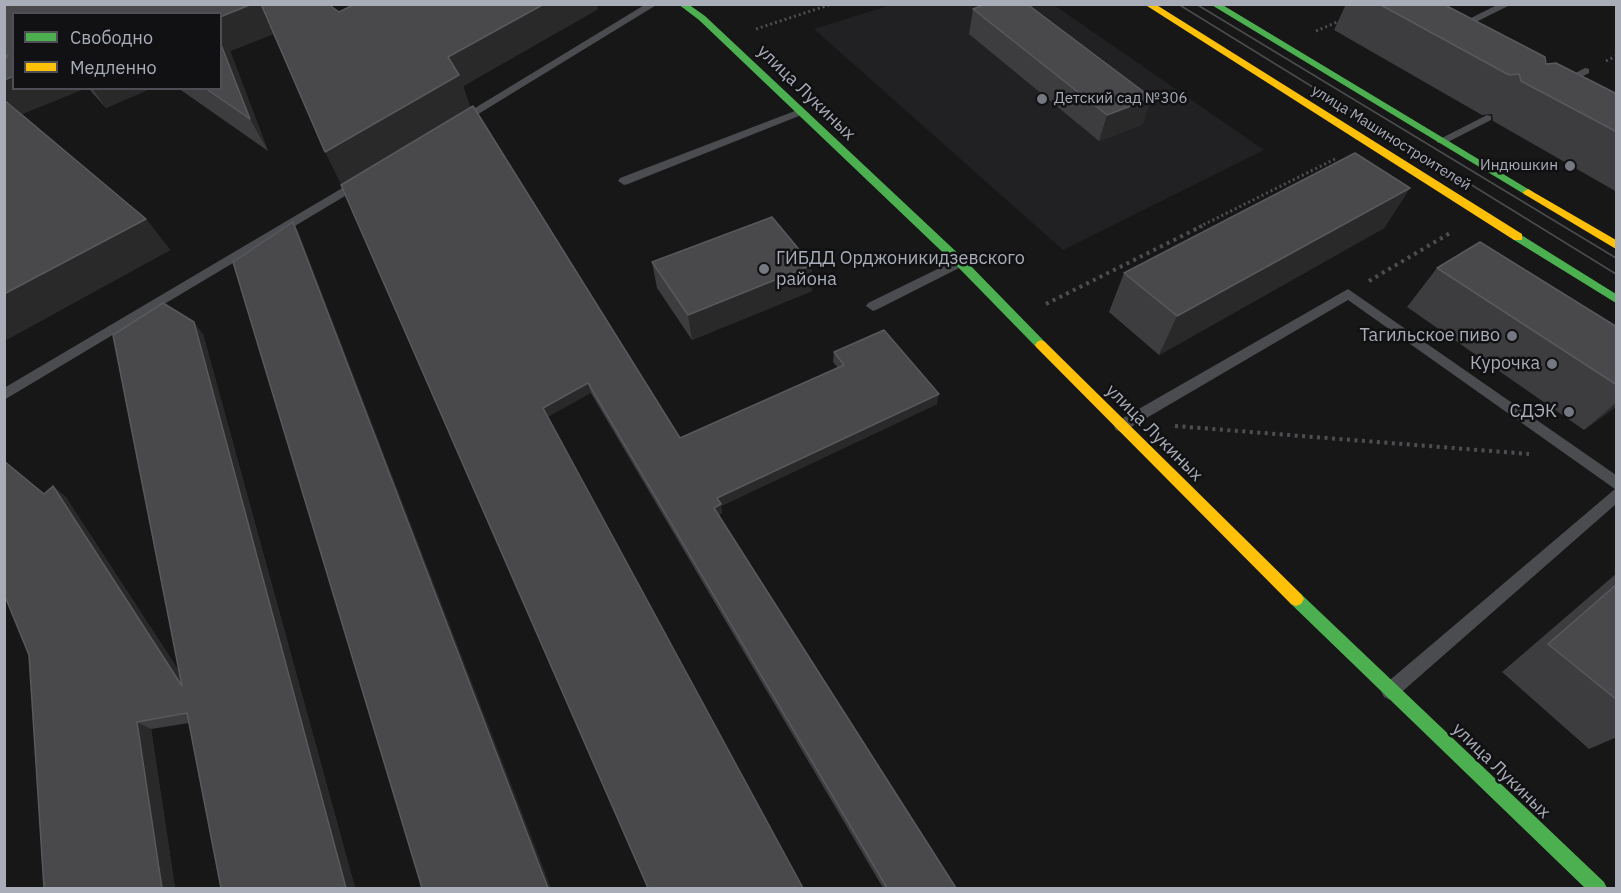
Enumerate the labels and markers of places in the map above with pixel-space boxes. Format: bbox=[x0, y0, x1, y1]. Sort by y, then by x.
place label: Детский сад №306 bbox=[1054, 90, 1188, 108]
marker: Детский сад №306 bbox=[1035, 92, 1049, 106]
place label: Индюшкин bbox=[1480, 157, 1558, 175]
marker: Индюшкин bbox=[1563, 159, 1577, 173]
place label: ГИБДД Орджоникидзевского района bbox=[776, 248, 1025, 290]
marker: ГИБДД Орджоникидзевского района bbox=[757, 262, 771, 276]
place label: Тагильское пиво bbox=[1360, 325, 1500, 347]
marker: Тагильское пиво bbox=[1505, 329, 1519, 343]
place label: Курочка bbox=[1470, 353, 1540, 375]
marker: Курочка bbox=[1545, 357, 1559, 371]
place label: СДЭК bbox=[1510, 401, 1557, 423]
marker: СДЭК bbox=[1562, 405, 1576, 419]

